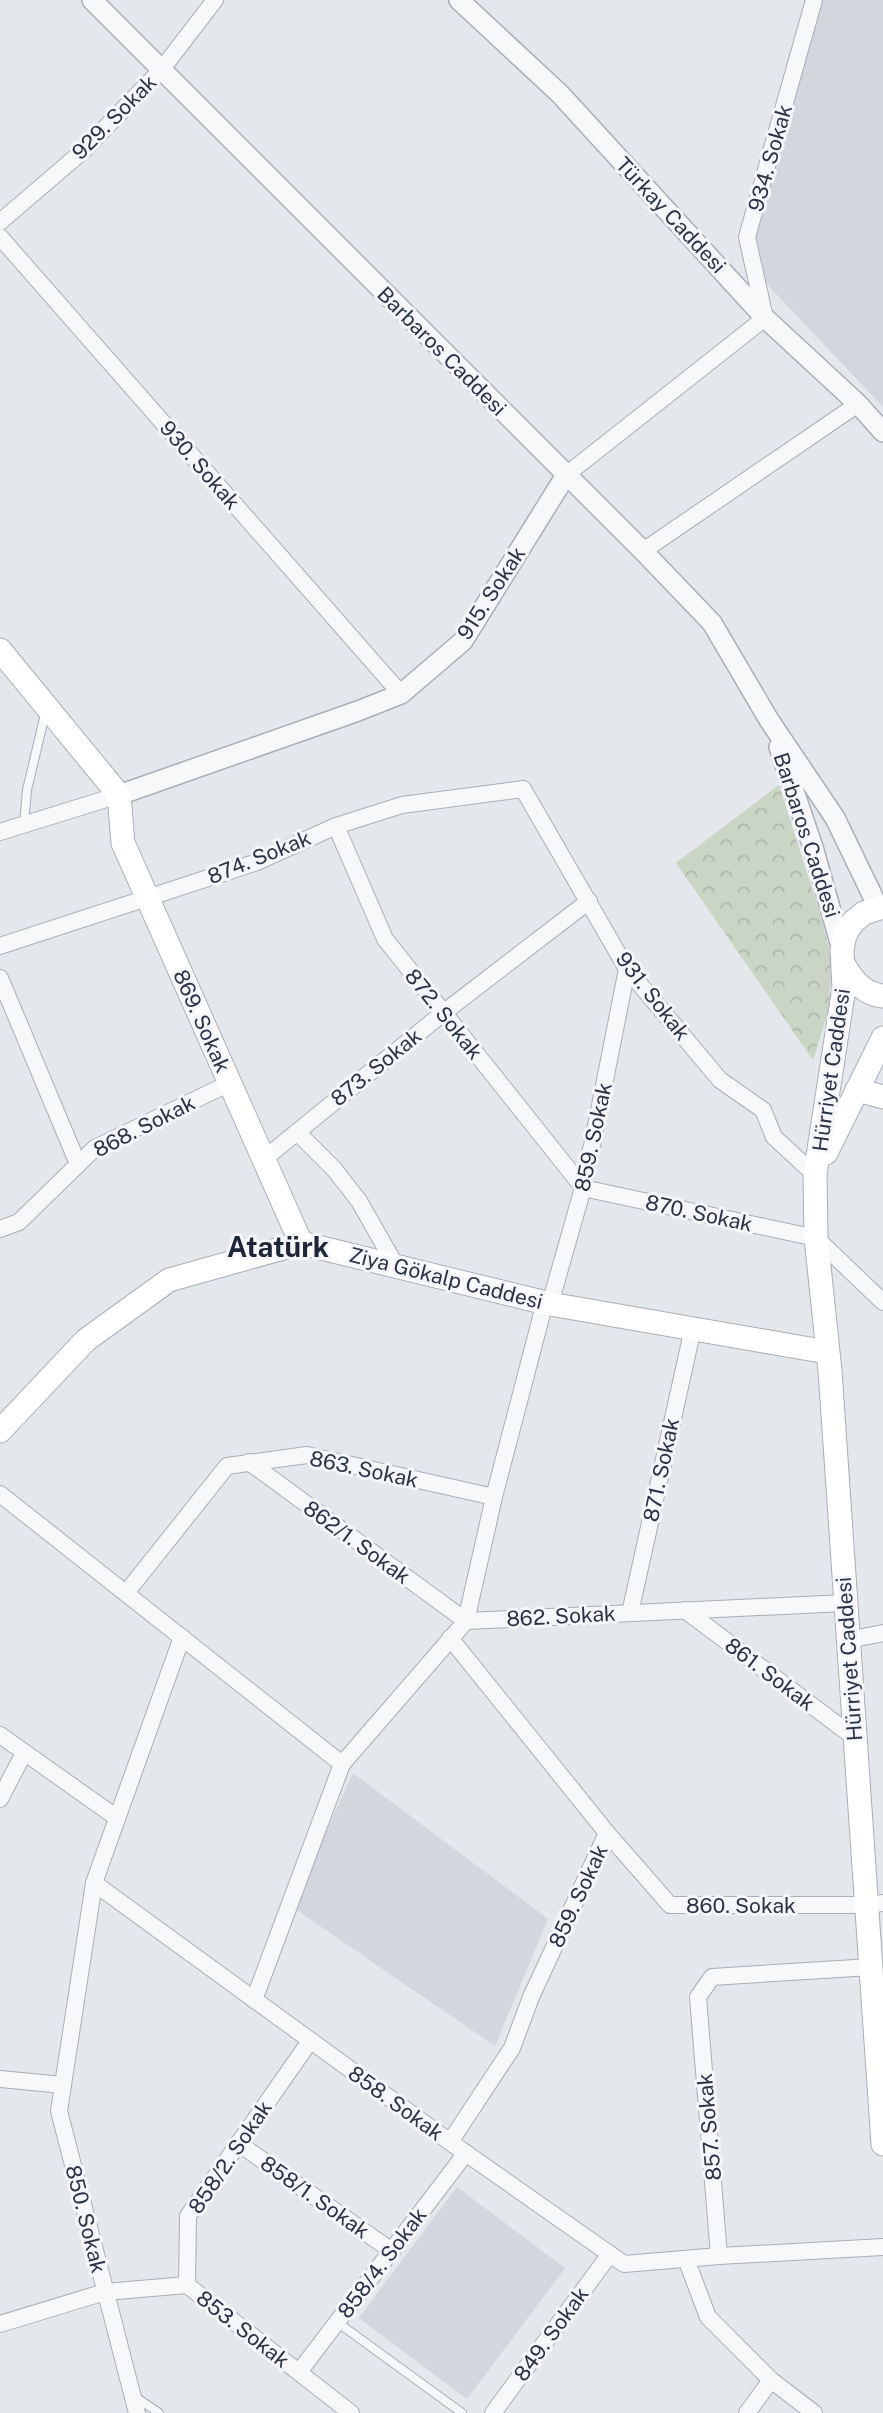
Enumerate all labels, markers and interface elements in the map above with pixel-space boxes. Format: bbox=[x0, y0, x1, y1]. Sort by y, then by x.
street label: 929. Sokak bbox=[67, 69, 162, 164]
street label: 934. Sokak bbox=[743, 102, 797, 214]
street label: Türkay Caddesi bbox=[611, 152, 731, 278]
street label: Barbaros Caddesi bbox=[372, 281, 512, 421]
street label: 930. Sokak bbox=[155, 415, 245, 515]
street label: 915. Sokak bbox=[452, 542, 530, 644]
street label: Barbaros Caddesi bbox=[769, 749, 845, 921]
street label: 874. Sokak bbox=[204, 825, 314, 889]
street label: 931. Sokak bbox=[611, 947, 695, 1045]
street label: 872. Sokak bbox=[400, 964, 488, 1064]
street label: 869. Sokak bbox=[168, 966, 236, 1077]
street label: Hürriyet Caddesi bbox=[807, 987, 855, 1153]
street label: 873. Sokak bbox=[326, 1023, 426, 1111]
street label: 859. Sokak bbox=[569, 1080, 617, 1194]
street label: 868. Sokak bbox=[89, 1090, 199, 1162]
street label: 870. Sokak bbox=[643, 1189, 755, 1237]
district label: Atatürk bbox=[227, 1230, 329, 1263]
street label: Ziya Gökalp Caddesi bbox=[347, 1242, 545, 1314]
street label: 871. Sokak bbox=[638, 1416, 684, 1524]
street label: 863. Sokak bbox=[308, 1445, 421, 1493]
street label: 862/1. Sokak bbox=[299, 1495, 415, 1589]
street label: Hürriyet Caddesi bbox=[831, 1576, 867, 1742]
street label: 862. Sokak bbox=[506, 1601, 617, 1631]
street label: 861. Sokak bbox=[720, 1632, 820, 1716]
street label: 859. Sokak bbox=[543, 1840, 613, 1951]
street label: 860. Sokak bbox=[686, 1893, 796, 1918]
street label: 858. Sokak bbox=[344, 2060, 448, 2146]
street label: 857. Sokak bbox=[692, 2072, 726, 2182]
street label: 858/2. Sokak bbox=[183, 2096, 277, 2218]
street label: 858/1. Sokak bbox=[256, 2150, 374, 2244]
street label: 850. Sokak bbox=[61, 2162, 112, 2276]
street label: 858/4. Sokak bbox=[332, 2203, 432, 2323]
street label: 849. Sokak bbox=[508, 2282, 594, 2386]
street label: 853. Sokak bbox=[192, 2285, 295, 2373]

